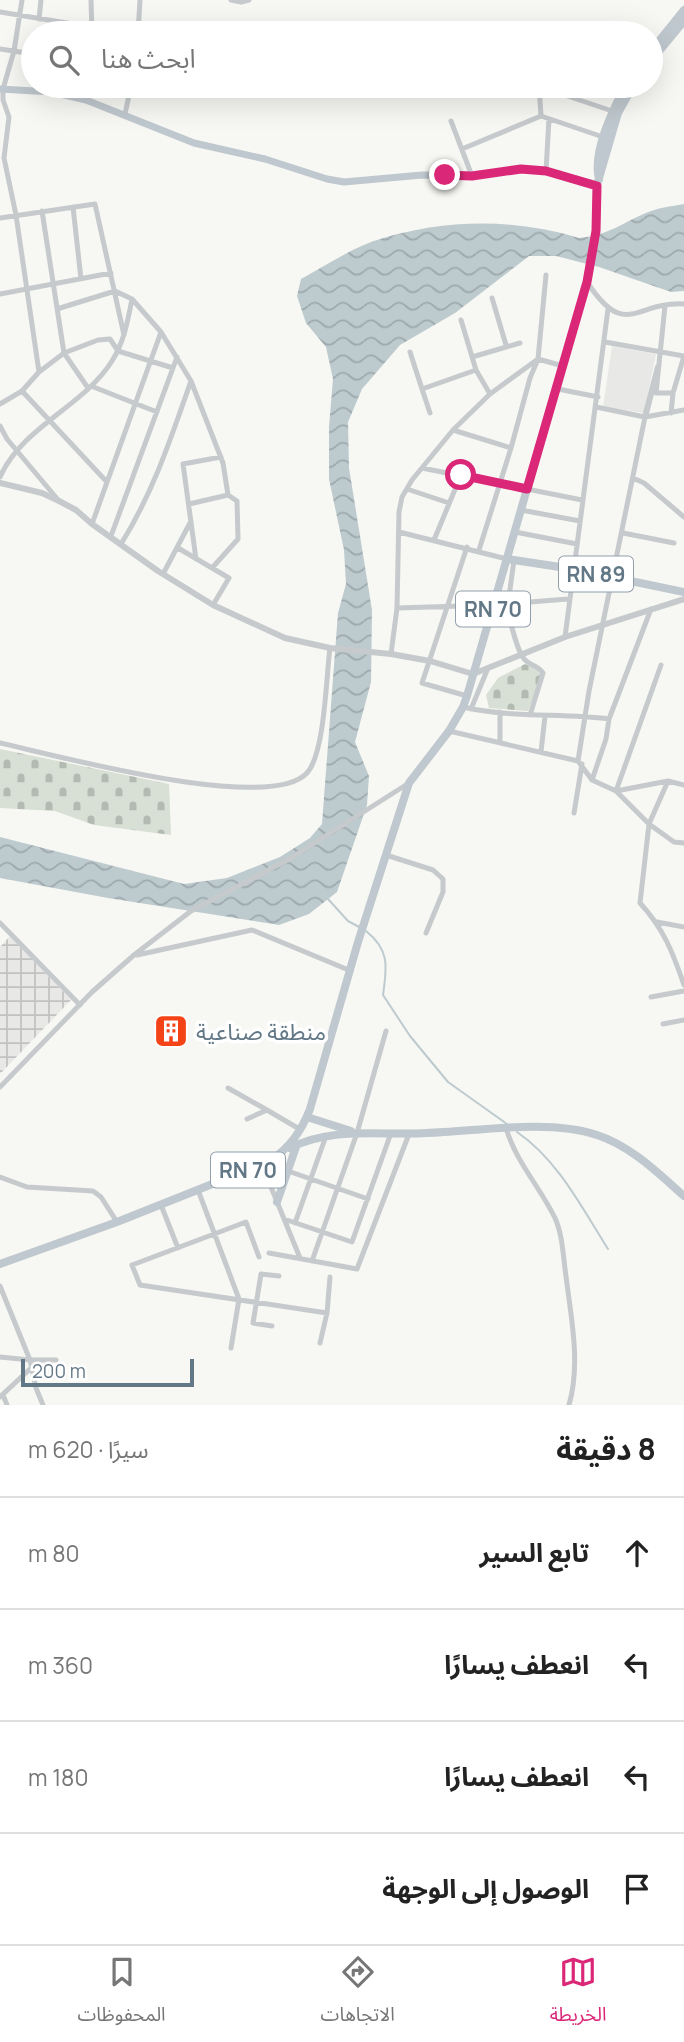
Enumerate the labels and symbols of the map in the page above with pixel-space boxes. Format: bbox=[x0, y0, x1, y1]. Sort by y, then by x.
route end bbox=[429, 159, 460, 190]
route start bbox=[445, 459, 476, 490]
road number: RN 89 bbox=[559, 556, 633, 592]
road number: RN 70 bbox=[456, 592, 530, 626]
building icon: منطقة صناعية bbox=[152, 1012, 190, 1050]
place label: منطقة صناعية bbox=[196, 1015, 326, 1047]
road number: RN 70 bbox=[211, 1152, 285, 1188]
scale bar bbox=[21, 1356, 194, 1388]

